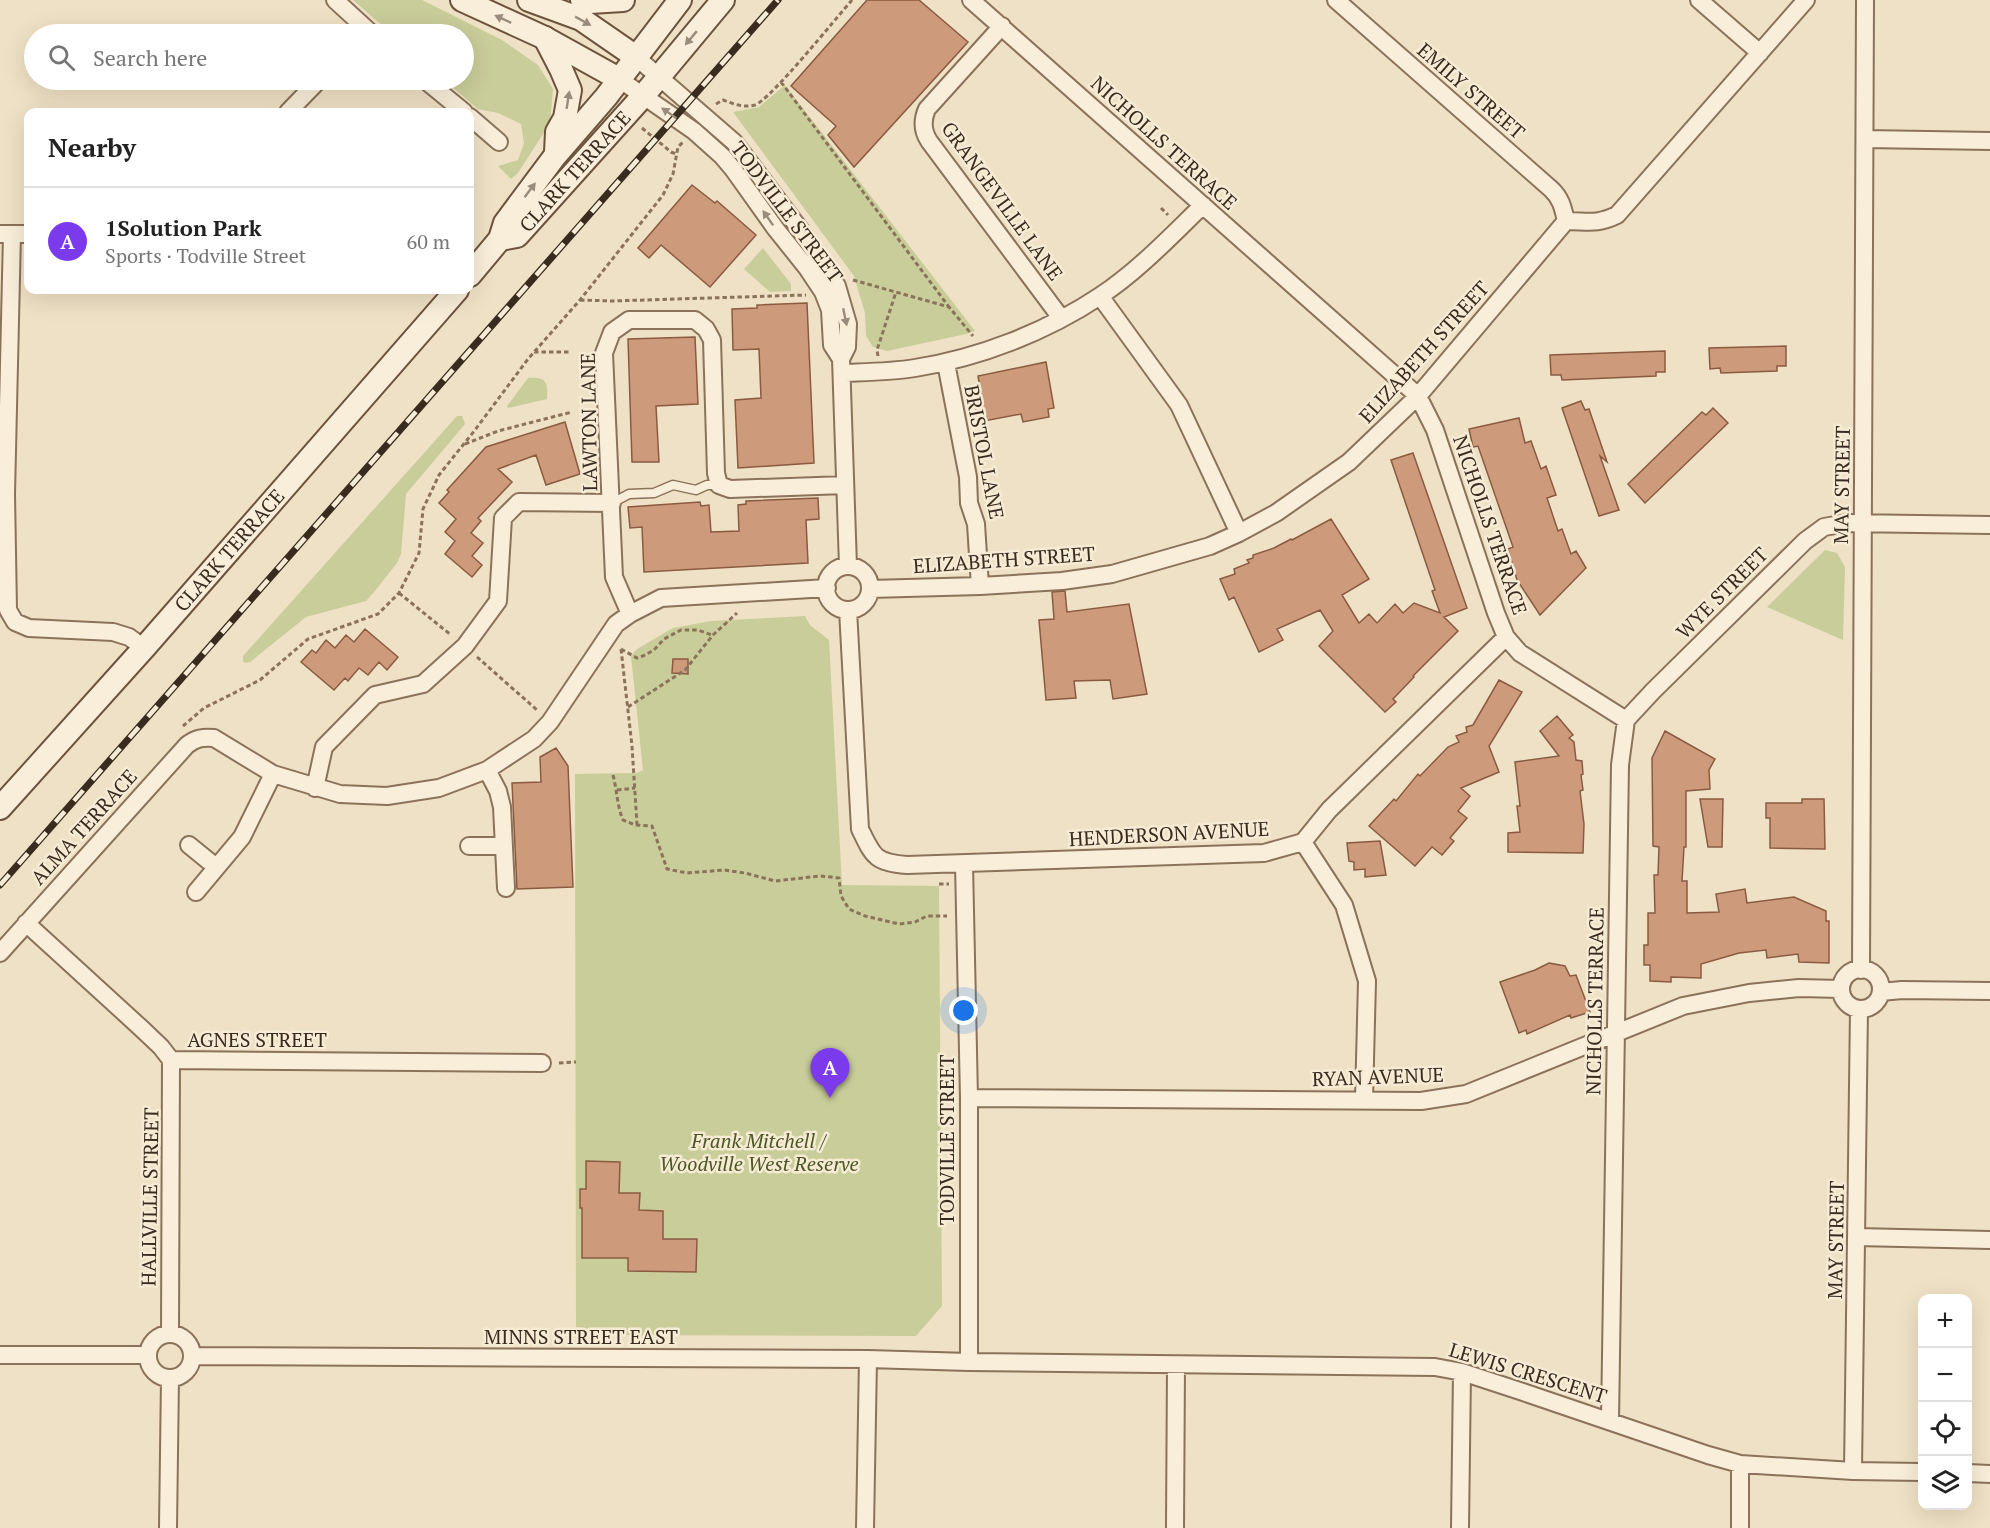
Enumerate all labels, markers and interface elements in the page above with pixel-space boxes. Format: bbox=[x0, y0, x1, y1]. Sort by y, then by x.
one-way arrow bbox=[494, 14, 512, 24]
one-way arrow bbox=[575, 16, 592, 26]
search box bbox=[24, 24, 474, 90]
one-way arrow bbox=[685, 31, 698, 46]
street label: EMILY STREET bbox=[1412, 36, 1531, 145]
icon: search bbox=[45, 41, 78, 74]
text: Search here bbox=[93, 43, 207, 72]
street label: NICHOLLS TERRACE bbox=[1085, 70, 1243, 216]
one-way arrow bbox=[563, 91, 572, 110]
street label: CLARK TERRACE bbox=[513, 105, 636, 238]
one-way arrow bbox=[661, 107, 677, 119]
street label: GRANGEVILLE LANE bbox=[936, 116, 1069, 286]
text: Nearby bbox=[48, 130, 136, 164]
street label: TODVILLE STREET bbox=[725, 135, 850, 288]
one-way arrow bbox=[524, 182, 536, 197]
one-way arrow bbox=[762, 211, 774, 227]
text: 1Solution Park bbox=[105, 213, 262, 242]
text: A bbox=[60, 228, 75, 255]
text: 60 m bbox=[407, 228, 450, 255]
text: Sports · Todville Street bbox=[105, 242, 306, 269]
street label: ELIZABETH STREET bbox=[1353, 275, 1495, 428]
one-way arrow bbox=[841, 308, 851, 327]
street label: LAWTON LANE bbox=[574, 352, 603, 492]
street label: BRISTOL LANE bbox=[958, 382, 1011, 521]
street label: MAY STREET bbox=[1827, 426, 1856, 544]
street label: NICHOLLS TERRACE bbox=[1447, 432, 1534, 618]
street label: CLARK TERRACE bbox=[168, 483, 290, 617]
street label: ELIZABETH STREET bbox=[912, 540, 1096, 579]
street label: WYE STREET bbox=[1670, 541, 1773, 644]
street label: ALMA TERRACE bbox=[25, 763, 143, 890]
street label: HENDERSON AVENUE bbox=[1068, 815, 1270, 852]
street label: NICHOLLS TERRACE bbox=[1579, 907, 1610, 1095]
your location bbox=[949, 996, 978, 1025]
street label: AGNES STREET bbox=[187, 1026, 327, 1053]
pin: A bbox=[810, 1048, 850, 1098]
street label: TODVILLE STREET bbox=[933, 1055, 960, 1225]
street label: RYAN AVENUE bbox=[1312, 1061, 1444, 1092]
street label: HALLVILLE STREET bbox=[134, 1107, 165, 1287]
park label: Frank Mitchell / Woodville West Reserve bbox=[659, 1127, 859, 1177]
street label: MAY STREET bbox=[1821, 1181, 1850, 1299]
map controls bbox=[1918, 1294, 1972, 1510]
button: + bbox=[1918, 1294, 1972, 1348]
street label: MINNS STREET EAST bbox=[484, 1323, 678, 1350]
street label: LEWIS CRESCENT bbox=[1446, 1336, 1610, 1409]
button: − bbox=[1918, 1348, 1972, 1402]
button: locate bbox=[1918, 1402, 1972, 1456]
button: layers bbox=[1918, 1456, 1972, 1510]

